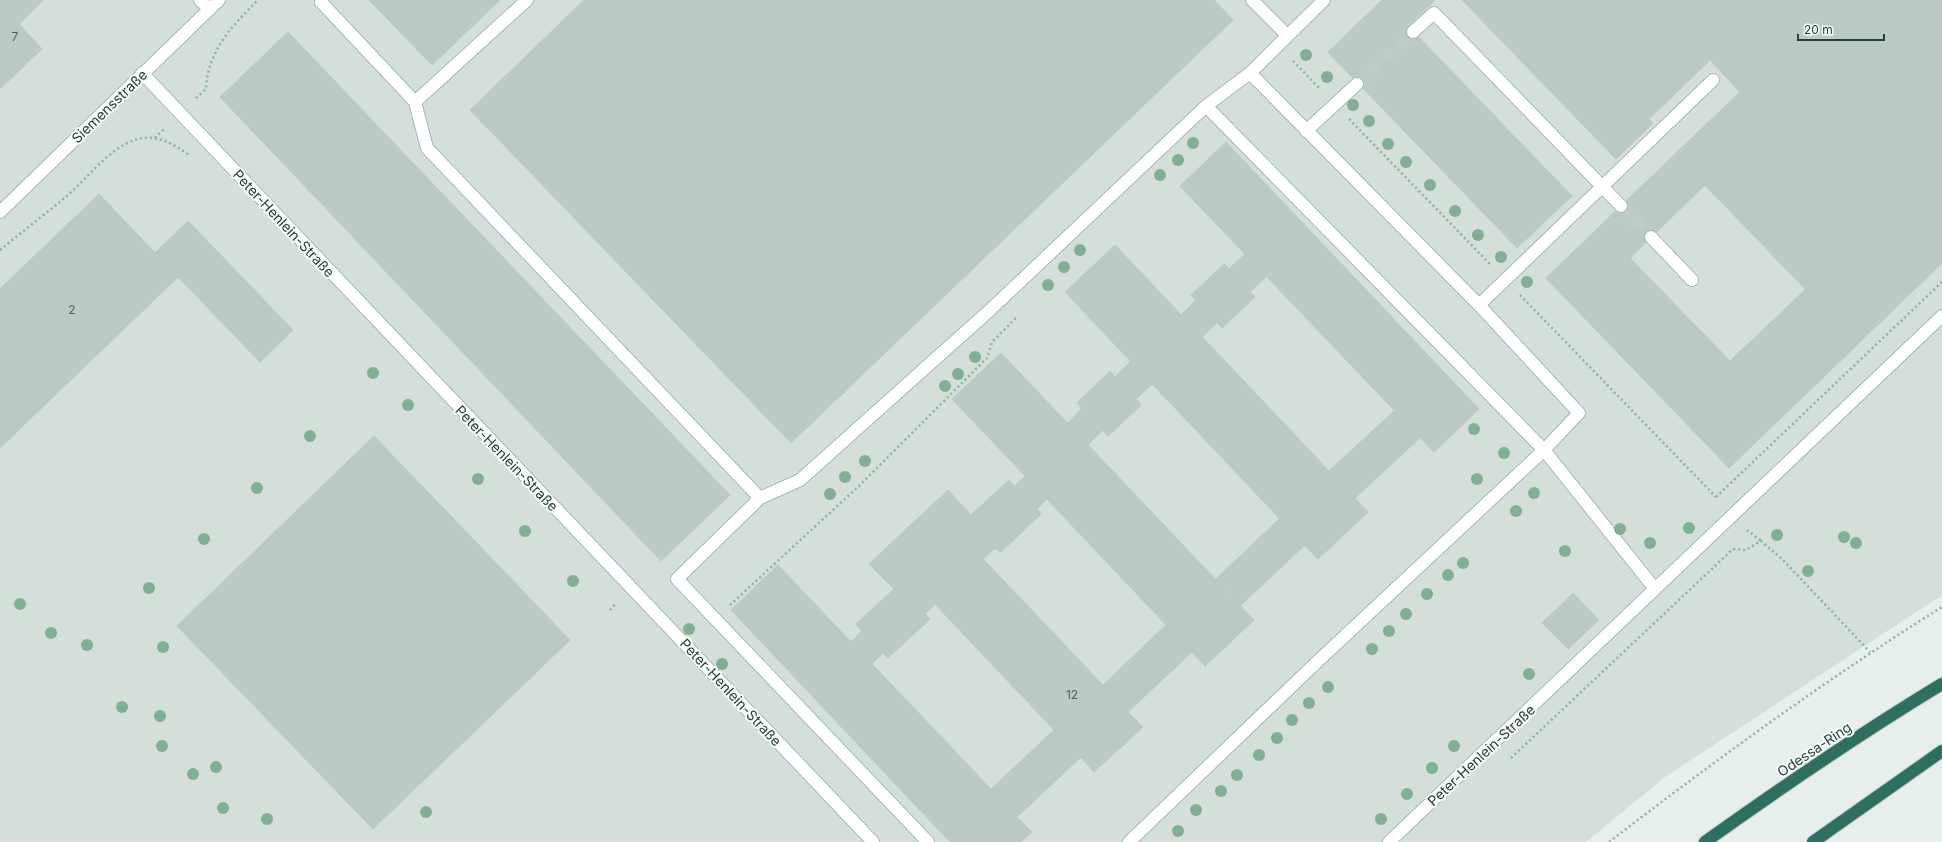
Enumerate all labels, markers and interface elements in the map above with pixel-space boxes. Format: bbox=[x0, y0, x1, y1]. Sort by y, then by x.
scale bar bbox=[1798, 16, 1884, 42]
text: 20 m bbox=[1804, 22, 1833, 37]
house number: 7 bbox=[12, 29, 19, 44]
street label: Siemensstraße bbox=[68, 66, 150, 146]
street label: Peter-Henlein-Straße bbox=[230, 166, 338, 280]
house number: 2 bbox=[68, 302, 76, 317]
street label: Peter-Henlein-Straße bbox=[452, 401, 562, 515]
street label: Peter-Henlein-Straße bbox=[677, 635, 785, 749]
house number: 12 bbox=[1066, 687, 1078, 702]
street label: Peter-Henlein-Straße bbox=[1424, 701, 1538, 809]
street label: Odessa-Ring bbox=[1774, 718, 1854, 780]

